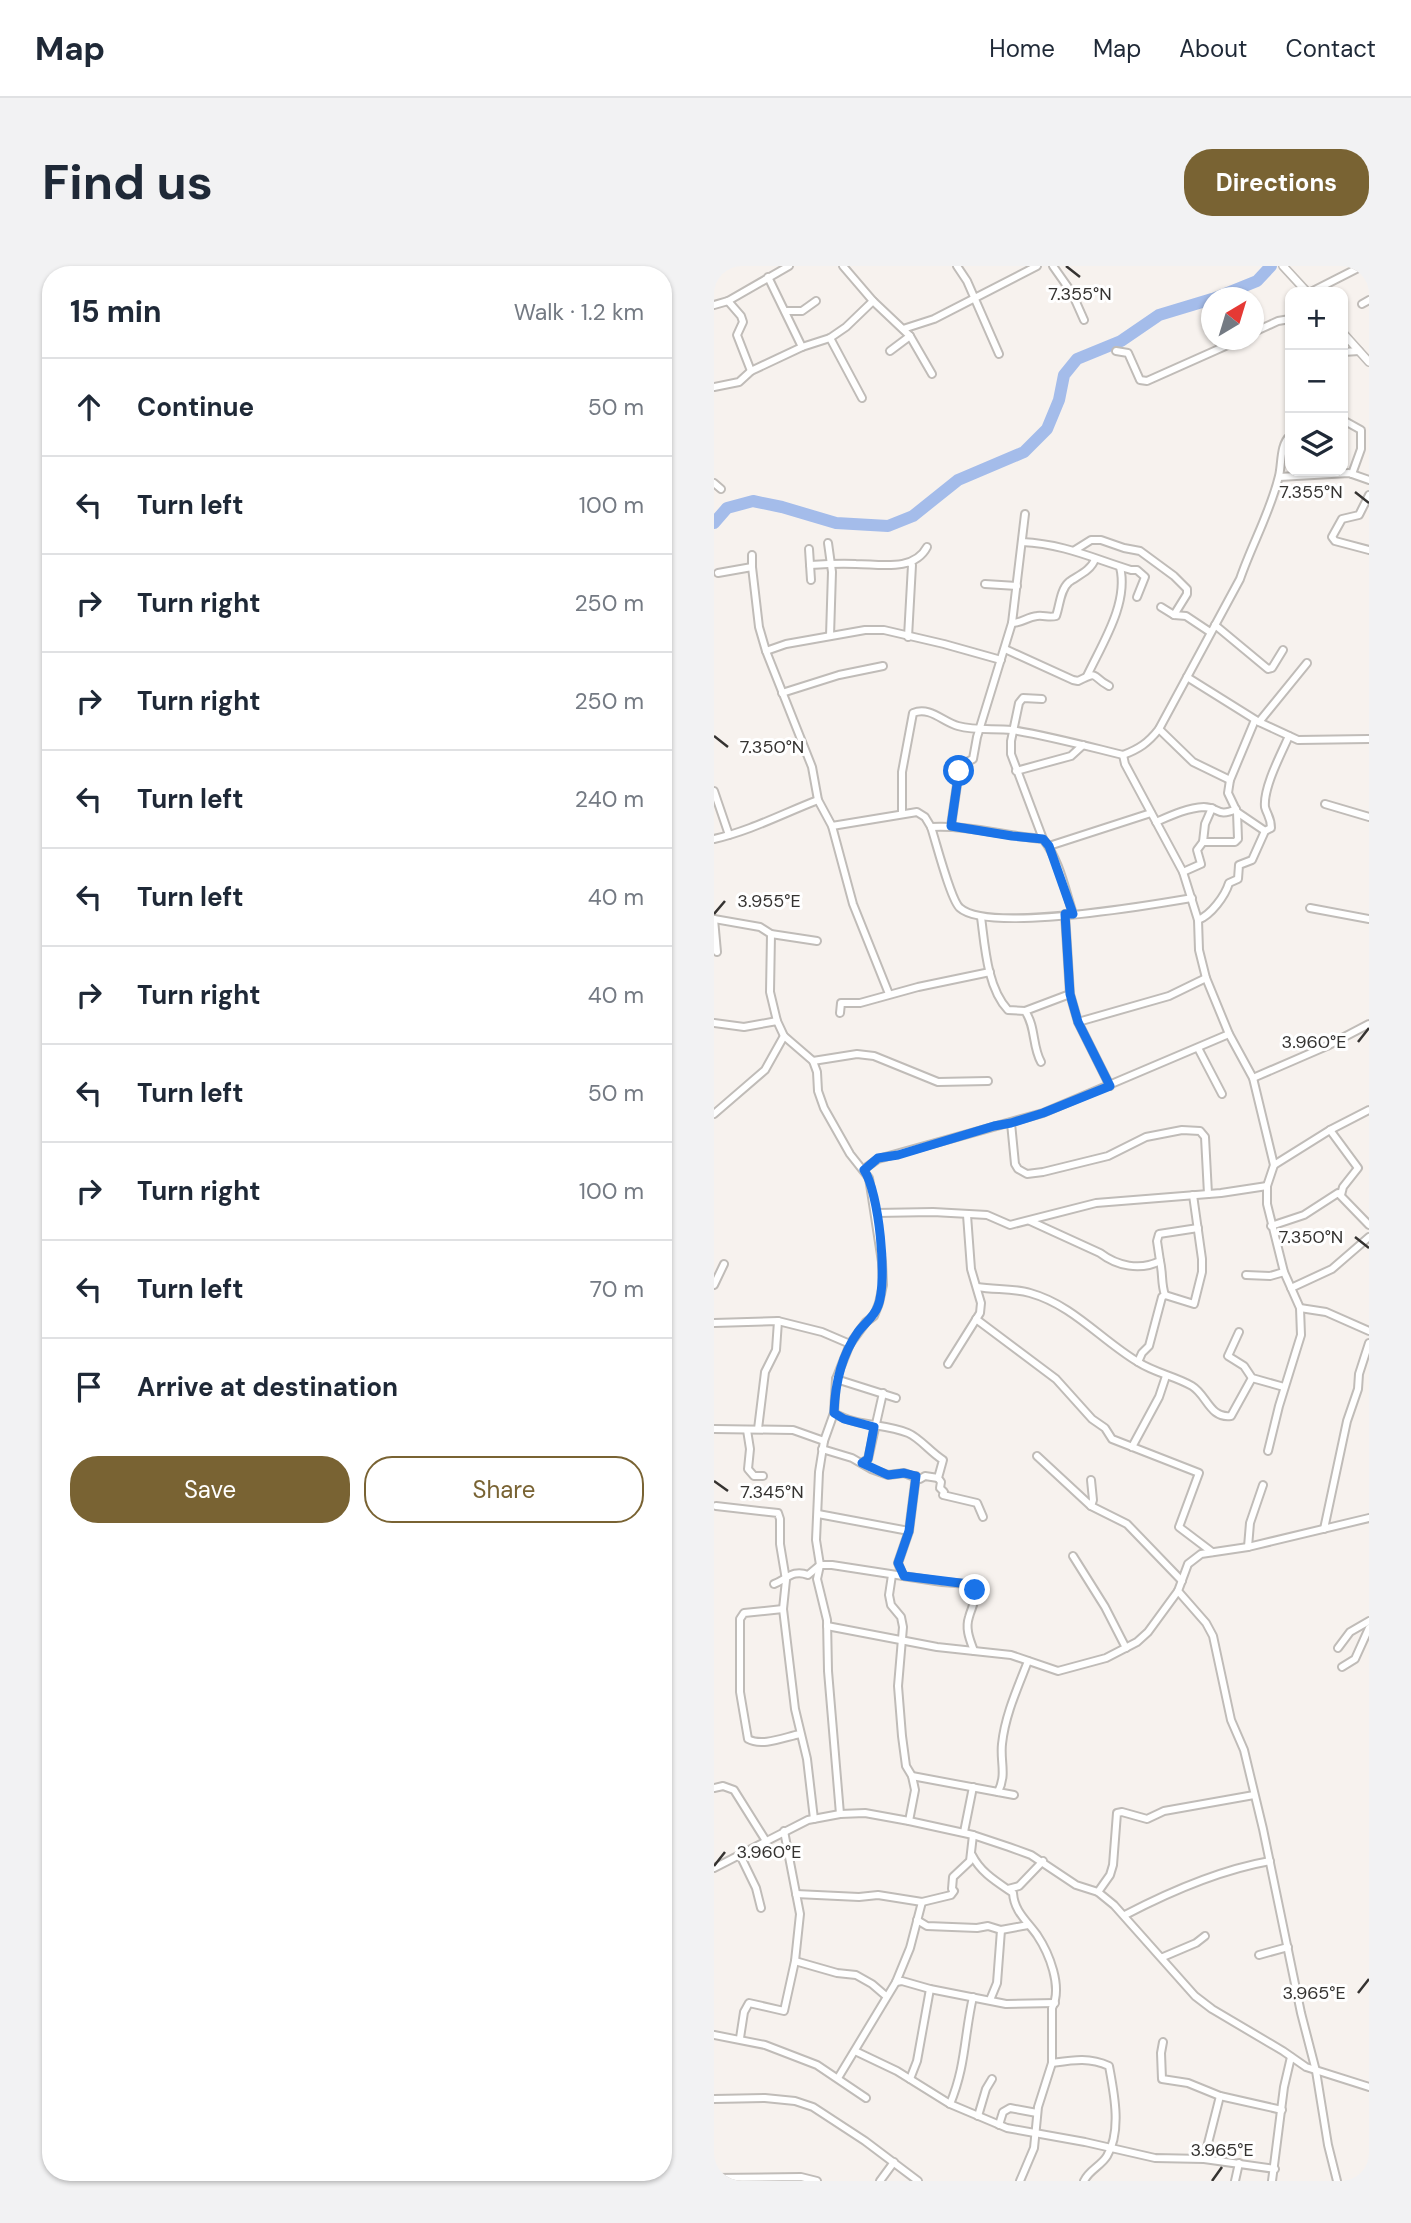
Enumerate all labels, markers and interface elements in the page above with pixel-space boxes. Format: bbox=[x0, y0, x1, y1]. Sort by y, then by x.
text: Map bbox=[35, 27, 105, 70]
text: Home bbox=[989, 33, 1055, 64]
text: Map bbox=[1093, 33, 1141, 64]
text: About bbox=[1179, 33, 1248, 64]
text: Contact bbox=[1286, 33, 1376, 64]
button: Directions bbox=[1184, 149, 1369, 216]
text: Find us bbox=[42, 150, 213, 214]
text: 7.355°N bbox=[1048, 282, 1112, 306]
north arrow bbox=[1201, 287, 1264, 350]
map controls bbox=[1285, 287, 1348, 476]
button: + bbox=[1285, 287, 1348, 350]
text: 15 min bbox=[70, 292, 162, 331]
text: Walk · 1.2 km bbox=[514, 297, 644, 327]
button: − bbox=[1285, 350, 1348, 413]
icon: ahead bbox=[70, 388, 108, 426]
text: Continue bbox=[137, 390, 254, 424]
text: 50 m bbox=[588, 392, 644, 422]
button: layers bbox=[1285, 413, 1348, 476]
text: 7.355°N bbox=[1279, 480, 1343, 504]
icon: left bbox=[70, 486, 108, 524]
text: Turn left bbox=[137, 488, 244, 522]
text: 100 m bbox=[579, 490, 644, 520]
icon: right bbox=[70, 584, 108, 622]
text: Turn right bbox=[137, 586, 261, 620]
text: 250 m bbox=[574, 588, 644, 618]
icon: right bbox=[70, 682, 108, 720]
text: Turn right bbox=[137, 684, 261, 718]
text: 250 m bbox=[574, 686, 644, 716]
text: 7.350°N bbox=[740, 735, 804, 759]
route start bbox=[943, 755, 974, 786]
icon: left bbox=[70, 780, 108, 818]
text: Turn left bbox=[137, 782, 244, 816]
text: 240 m bbox=[575, 784, 644, 814]
icon: left bbox=[70, 878, 108, 916]
text: Turn left bbox=[137, 880, 244, 914]
text: 40 m bbox=[588, 882, 644, 912]
text: 3.955°E bbox=[737, 889, 801, 913]
icon: right bbox=[70, 976, 108, 1014]
text: Turn right bbox=[137, 978, 261, 1012]
text: 40 m bbox=[588, 980, 644, 1010]
text: 3.960°E bbox=[1282, 1030, 1346, 1054]
icon: left bbox=[70, 1074, 108, 1112]
text: Turn left bbox=[137, 1076, 244, 1110]
text: 50 m bbox=[588, 1078, 644, 1108]
icon: right bbox=[70, 1172, 108, 1210]
text: Turn right bbox=[137, 1174, 261, 1208]
text: 100 m bbox=[579, 1176, 644, 1206]
text: 7.350°N bbox=[1279, 1225, 1343, 1249]
icon: left bbox=[70, 1270, 108, 1308]
text: Turn left bbox=[137, 1272, 244, 1306]
text: 70 m bbox=[590, 1274, 644, 1304]
icon: arrive bbox=[70, 1368, 108, 1406]
text: Arrive at destination bbox=[137, 1370, 398, 1404]
button: Save bbox=[70, 1456, 350, 1523]
button: Share bbox=[364, 1456, 644, 1523]
text: 7.345°N bbox=[740, 1480, 804, 1504]
route end bbox=[959, 1574, 990, 1605]
text: 3.960°E bbox=[737, 1840, 801, 1864]
text: 3.965°E bbox=[1282, 1981, 1346, 2005]
text: 3.965°E bbox=[1190, 2138, 1254, 2162]

